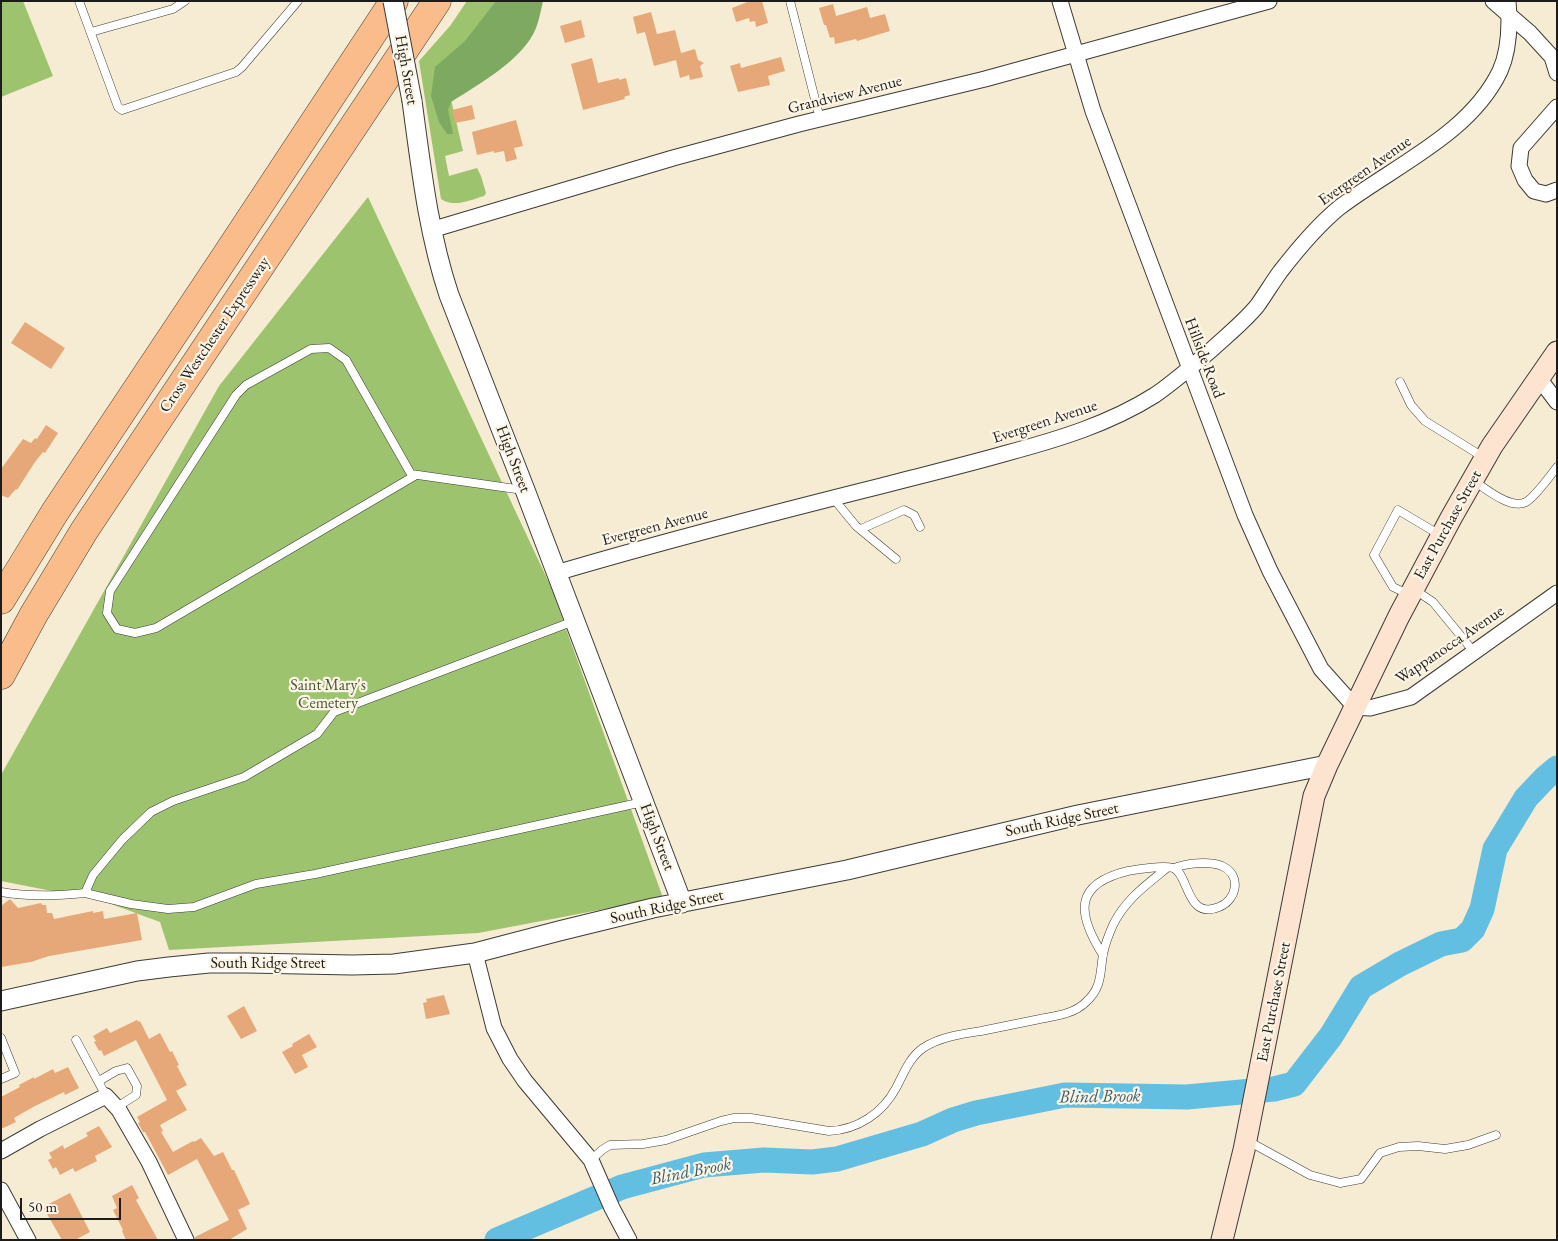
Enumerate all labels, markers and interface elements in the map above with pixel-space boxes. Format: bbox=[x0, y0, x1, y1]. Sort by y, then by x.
street label: High Street bbox=[390, 34, 422, 106]
street label: Grandview Avenue bbox=[786, 72, 904, 118]
street label: Evergreen Avenue bbox=[1315, 132, 1415, 210]
street label: Cross Westchester Expressway bbox=[156, 253, 274, 417]
street label: Hillside Road bbox=[1180, 315, 1228, 401]
street label: Evergreen Avenue bbox=[990, 396, 1100, 448]
street label: High Street bbox=[491, 423, 535, 495]
street label: East Purchase Street bbox=[1410, 467, 1486, 583]
street label: Evergreen Avenue bbox=[600, 504, 710, 550]
street label: Wappanocca Avenue bbox=[1392, 602, 1508, 688]
park label: Saint Mary's Cemetery bbox=[290, 676, 366, 714]
street label: South Ridge Street bbox=[1004, 799, 1120, 841]
street label: High Street bbox=[635, 801, 679, 873]
street label: South Ridge Street bbox=[609, 886, 725, 928]
street label: East Purchase Street bbox=[1253, 940, 1295, 1064]
street label: South Ridge Street bbox=[210, 954, 326, 974]
water label: Blind Brook bbox=[1059, 1085, 1141, 1109]
water label: Blind Brook bbox=[649, 1154, 733, 1190]
scale bar bbox=[22, 1188, 124, 1220]
text: 50 m bbox=[28, 1197, 57, 1216]

